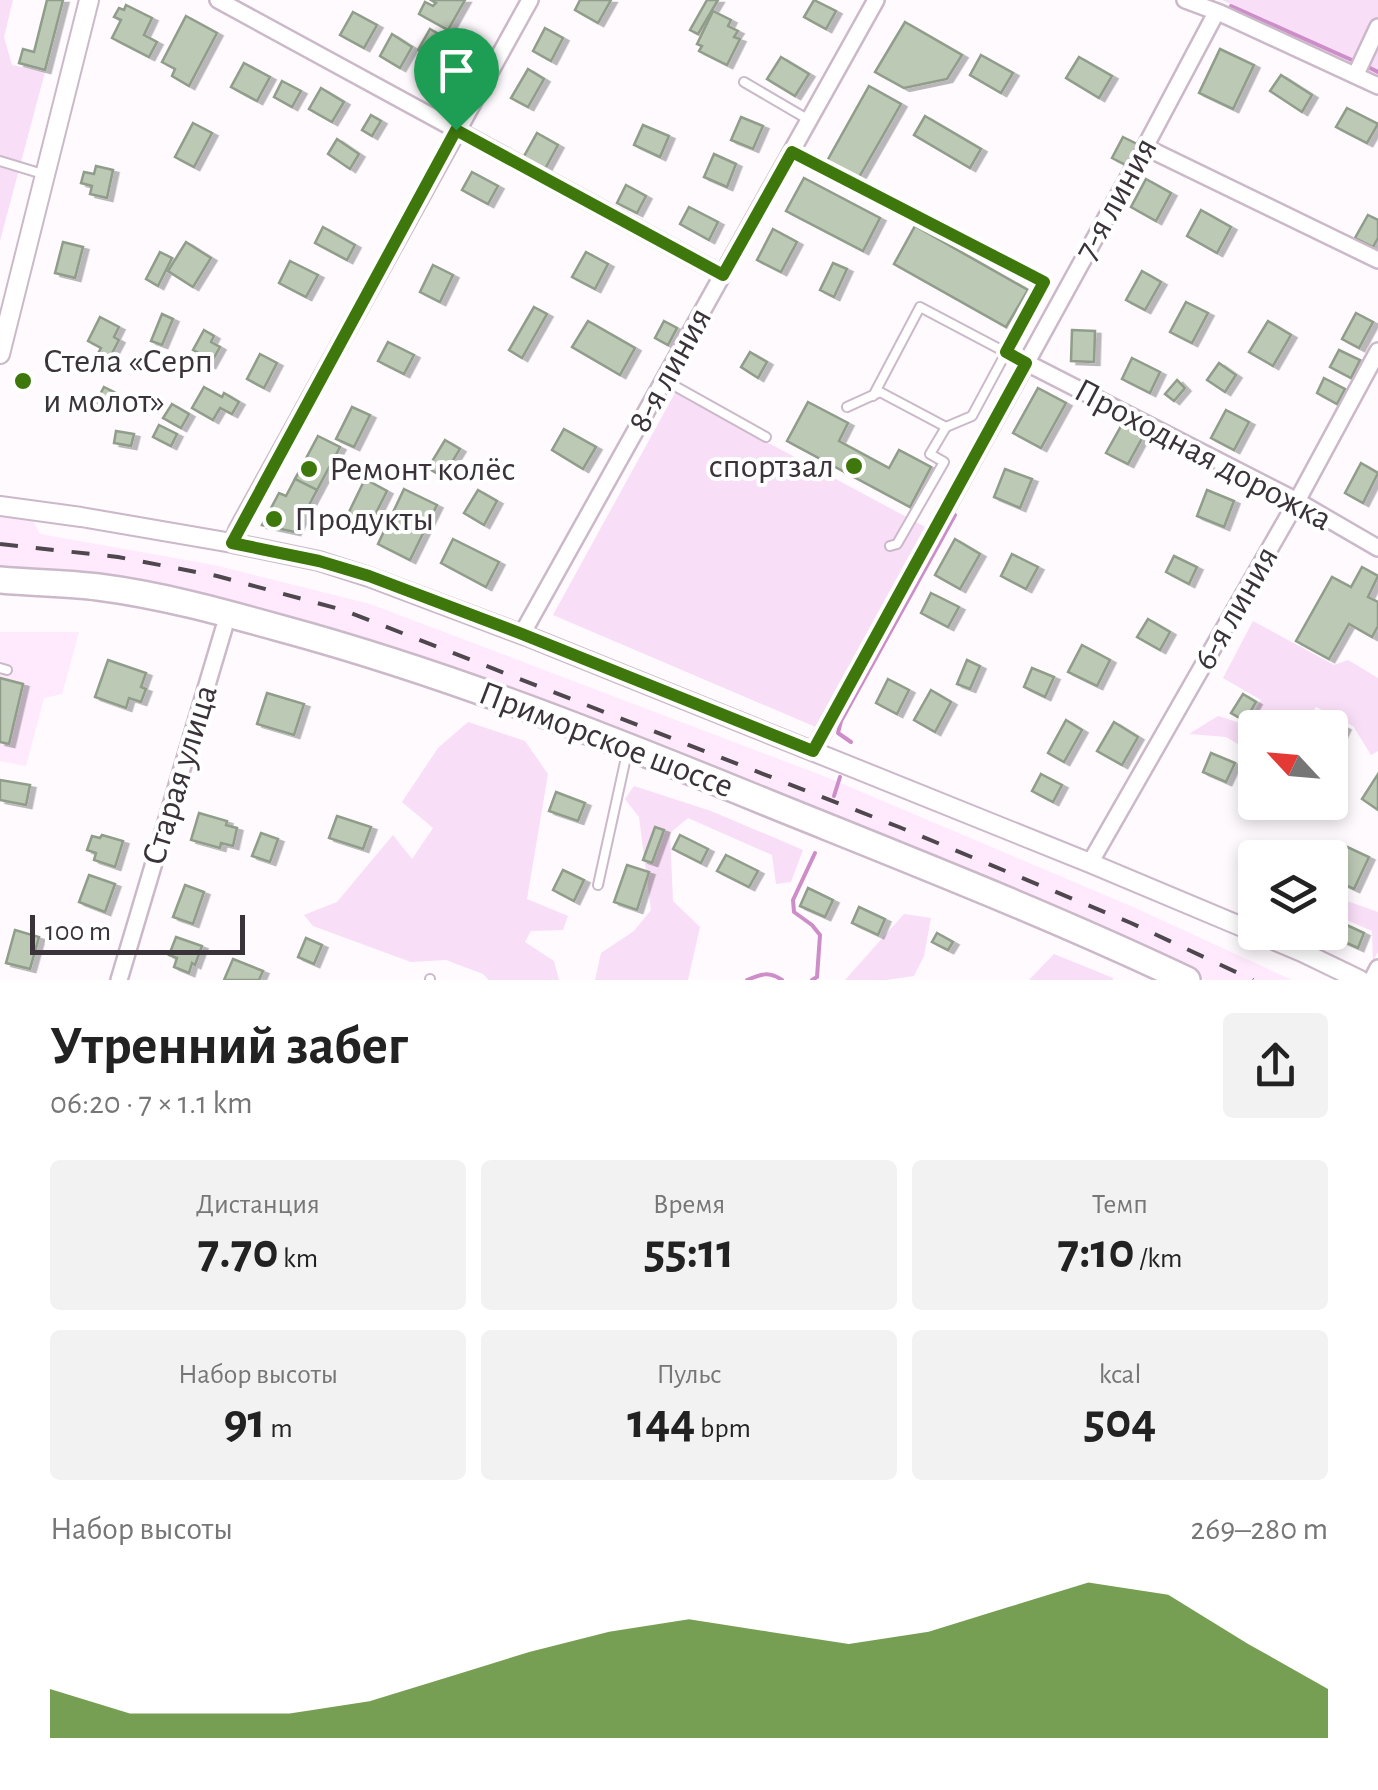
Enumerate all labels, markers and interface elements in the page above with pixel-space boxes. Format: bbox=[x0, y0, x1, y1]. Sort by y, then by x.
pin bbox=[414, 28, 499, 131]
icon: arrive bbox=[429, 43, 484, 98]
street label: 7-я линия bbox=[1068, 132, 1164, 266]
street label: 8-я линия bbox=[622, 302, 718, 438]
place label: Стела «Серп и молот» bbox=[43, 344, 213, 419]
marker: Стела «Серп и молот» bbox=[12, 370, 34, 392]
street label: Проходная дорожка bbox=[1069, 373, 1337, 537]
place label: спортзал bbox=[709, 449, 834, 484]
place label: Ремонт колёс bbox=[329, 452, 516, 487]
marker: спортзал bbox=[843, 455, 865, 477]
marker: Ремонт колёс bbox=[298, 458, 320, 480]
place label: Продукты bbox=[294, 502, 434, 537]
marker: Продукты bbox=[263, 508, 285, 530]
street label: 6-я линия bbox=[1187, 540, 1285, 676]
street label: Приморское шоссе bbox=[474, 675, 738, 805]
street label: Старая улица bbox=[136, 681, 224, 869]
north arrow bbox=[1238, 710, 1348, 820]
map controls bbox=[1238, 710, 1348, 950]
button: layers bbox=[1238, 840, 1348, 950]
scale bar bbox=[30, 910, 245, 954]
text: 100 m bbox=[45, 918, 111, 946]
button: share bbox=[1223, 1013, 1328, 1118]
text: Утренний забег bbox=[50, 1019, 408, 1074]
text: 06:20 · 7 × 1.1 km bbox=[50, 1087, 253, 1119]
text: Дистанция bbox=[196, 1191, 320, 1219]
text: Время bbox=[653, 1191, 725, 1219]
text: Темп bbox=[1092, 1191, 1148, 1219]
text: 7.70 bbox=[198, 1227, 278, 1277]
text: 55:11 bbox=[644, 1227, 734, 1277]
text: 7:10 bbox=[1058, 1227, 1135, 1277]
text: km bbox=[278, 1245, 318, 1273]
text: /km bbox=[1135, 1245, 1182, 1273]
text: Набор высоты bbox=[178, 1361, 338, 1389]
text: Пульс bbox=[656, 1361, 722, 1389]
text: kcal bbox=[1099, 1361, 1141, 1389]
text: 91 bbox=[223, 1397, 266, 1447]
text: 144 bbox=[627, 1397, 695, 1447]
text: 504 bbox=[1084, 1397, 1156, 1447]
text: m bbox=[266, 1415, 293, 1443]
text: bpm bbox=[695, 1415, 751, 1443]
text: Набор высоты bbox=[50, 1513, 233, 1545]
text: 269–280 m bbox=[1191, 1513, 1328, 1545]

